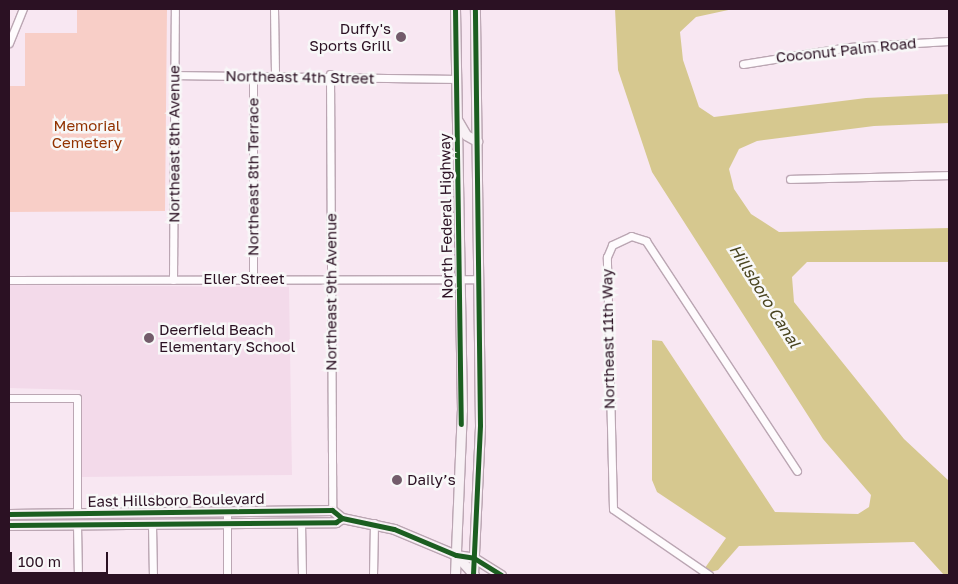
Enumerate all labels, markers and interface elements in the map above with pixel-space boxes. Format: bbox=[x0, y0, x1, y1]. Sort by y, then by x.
place label: Duffy's Sports Grill bbox=[309, 19, 391, 54]
marker: Duffy's Sports Grill bbox=[395, 31, 407, 43]
street label: Coconut Palm Road bbox=[775, 34, 917, 66]
street label: Northeast 8th Avenue bbox=[165, 65, 183, 223]
street label: Northeast 4th Street bbox=[225, 67, 375, 87]
street label: Northeast 8th Terrace bbox=[244, 98, 262, 256]
park label: Memorial Cemetery bbox=[52, 116, 122, 151]
street label: North Federal Highway bbox=[436, 133, 456, 299]
street label: Northeast 9th Avenue bbox=[322, 213, 340, 371]
water label: Hillsboro Canal bbox=[726, 241, 804, 351]
street label: Northeast 11th Way bbox=[598, 269, 618, 409]
street label: Eller Street bbox=[203, 270, 285, 288]
place label: Deerfield Beach Elementary School bbox=[159, 320, 295, 355]
marker: Deerfield Beach Elementary School bbox=[143, 332, 155, 344]
place label: Daily’s bbox=[407, 471, 456, 489]
marker: Daily’s bbox=[391, 474, 403, 486]
street label: East Hillsboro Boulevard bbox=[87, 489, 265, 511]
scale bar bbox=[12, 542, 110, 574]
text: 100 m bbox=[18, 552, 61, 570]

